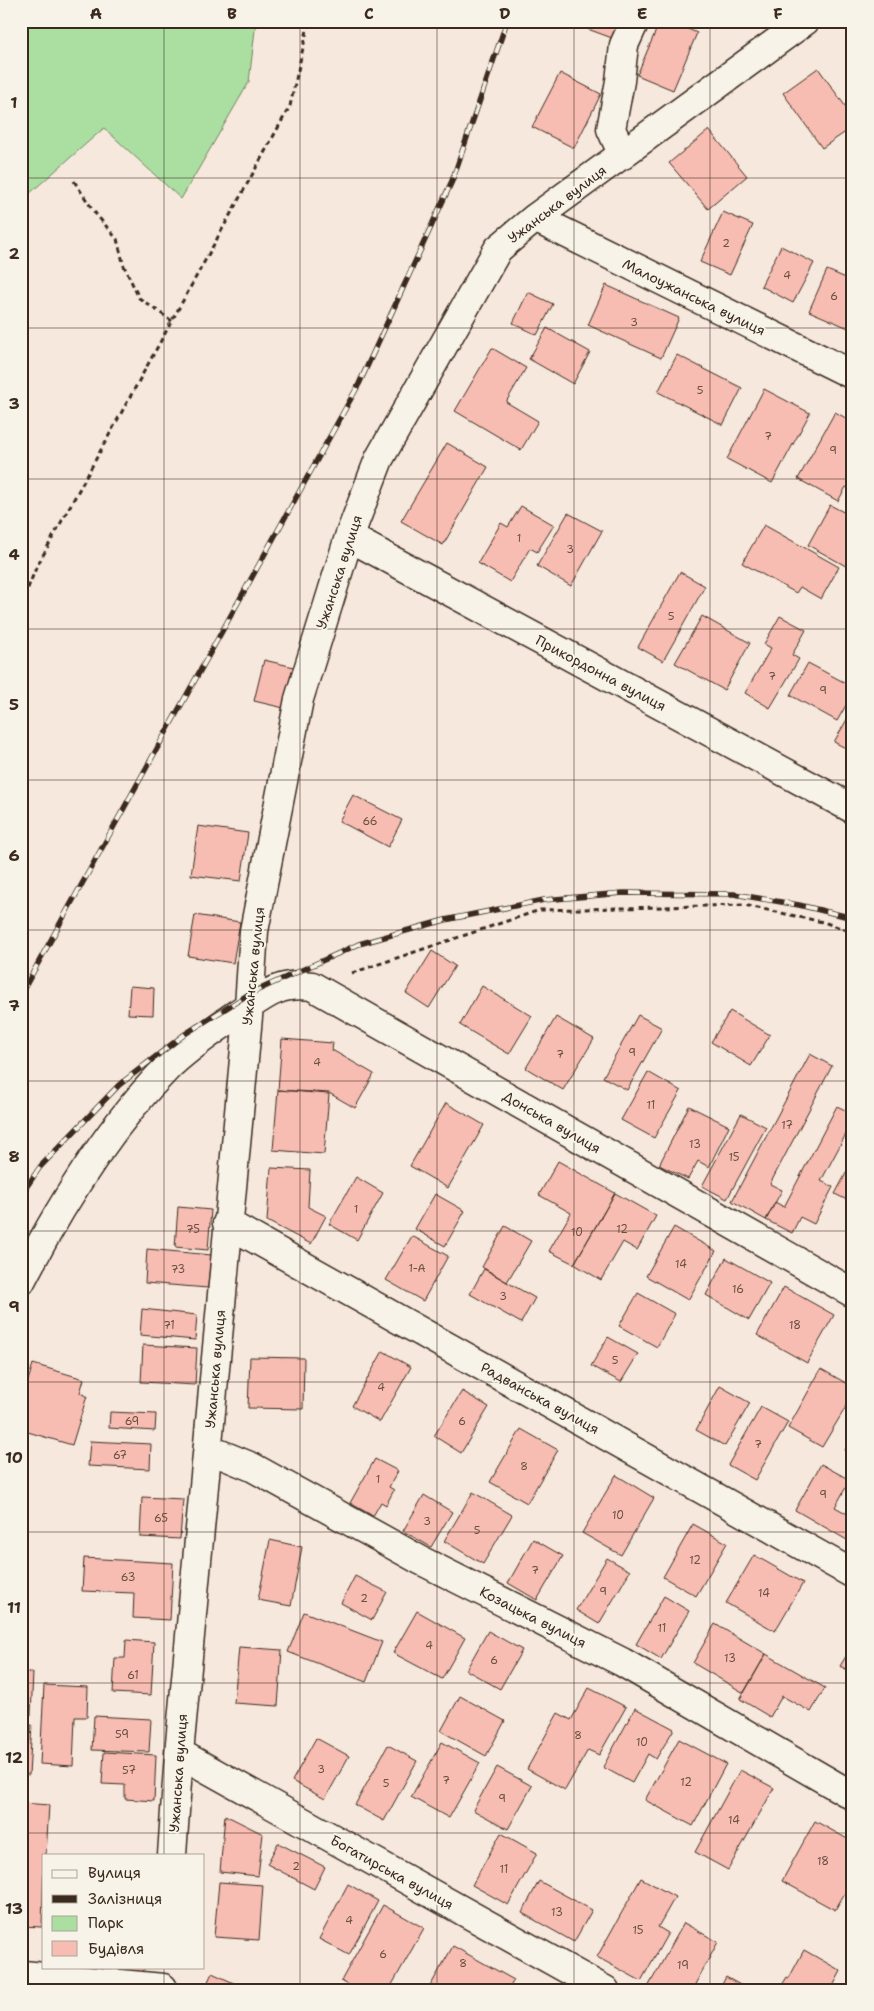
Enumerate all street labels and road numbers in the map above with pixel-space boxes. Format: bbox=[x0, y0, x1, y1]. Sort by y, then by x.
street label: Ужанська вулиця bbox=[504, 161, 610, 247]
street label: Малоужанська вулиця bbox=[619, 254, 769, 340]
street label: Ужанська вулиця bbox=[312, 513, 366, 631]
street label: Прикордонна вулиця bbox=[533, 631, 669, 715]
street label: Ужанська вулиця bbox=[238, 906, 268, 1026]
street label: Донська вулиця bbox=[500, 1087, 604, 1157]
street label: Ужанська вулиця bbox=[201, 1309, 229, 1429]
street label: Радванська вулиця bbox=[478, 1358, 602, 1438]
street label: Козацька вулиця bbox=[477, 1582, 589, 1652]
street label: Ужанська вулиця bbox=[165, 1713, 191, 1833]
street label: Богатирська вулиця bbox=[327, 1831, 457, 1913]

